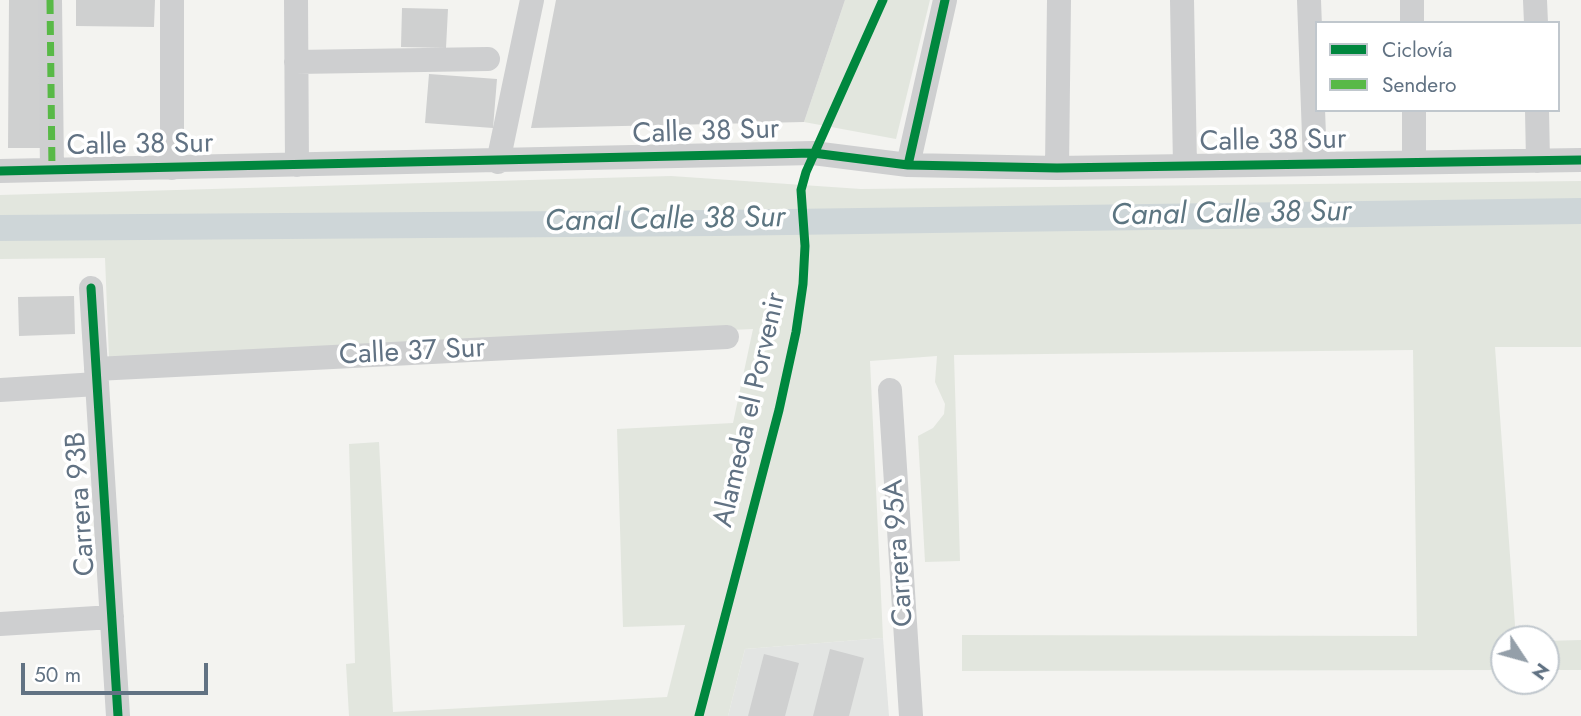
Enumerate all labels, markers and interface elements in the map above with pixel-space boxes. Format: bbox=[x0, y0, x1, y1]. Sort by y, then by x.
legend bbox=[1315, 21, 1560, 112]
text: Ciclovía bbox=[1382, 35, 1453, 65]
text: Sendero bbox=[1382, 70, 1457, 100]
street label: Calle 38 Sur bbox=[632, 114, 780, 152]
street label: Calle 38 Sur bbox=[1199, 124, 1347, 160]
street label: Calle 38 Sur bbox=[66, 128, 214, 164]
water label: Canal Calle 38 Sur bbox=[1111, 195, 1351, 235]
water label: Canal Calle 38 Sur bbox=[545, 201, 785, 241]
street label: Alameda el Porvenir bbox=[708, 289, 794, 531]
street label: Calle 37 Sur bbox=[338, 332, 486, 374]
street label: Carrera 93B bbox=[60, 431, 104, 577]
street label: Carrera 95A bbox=[878, 478, 922, 628]
north arrow bbox=[1490, 625, 1560, 695]
scale bar bbox=[24, 650, 212, 694]
text: N bbox=[1525, 657, 1556, 686]
text: 50 m bbox=[34, 660, 81, 690]

